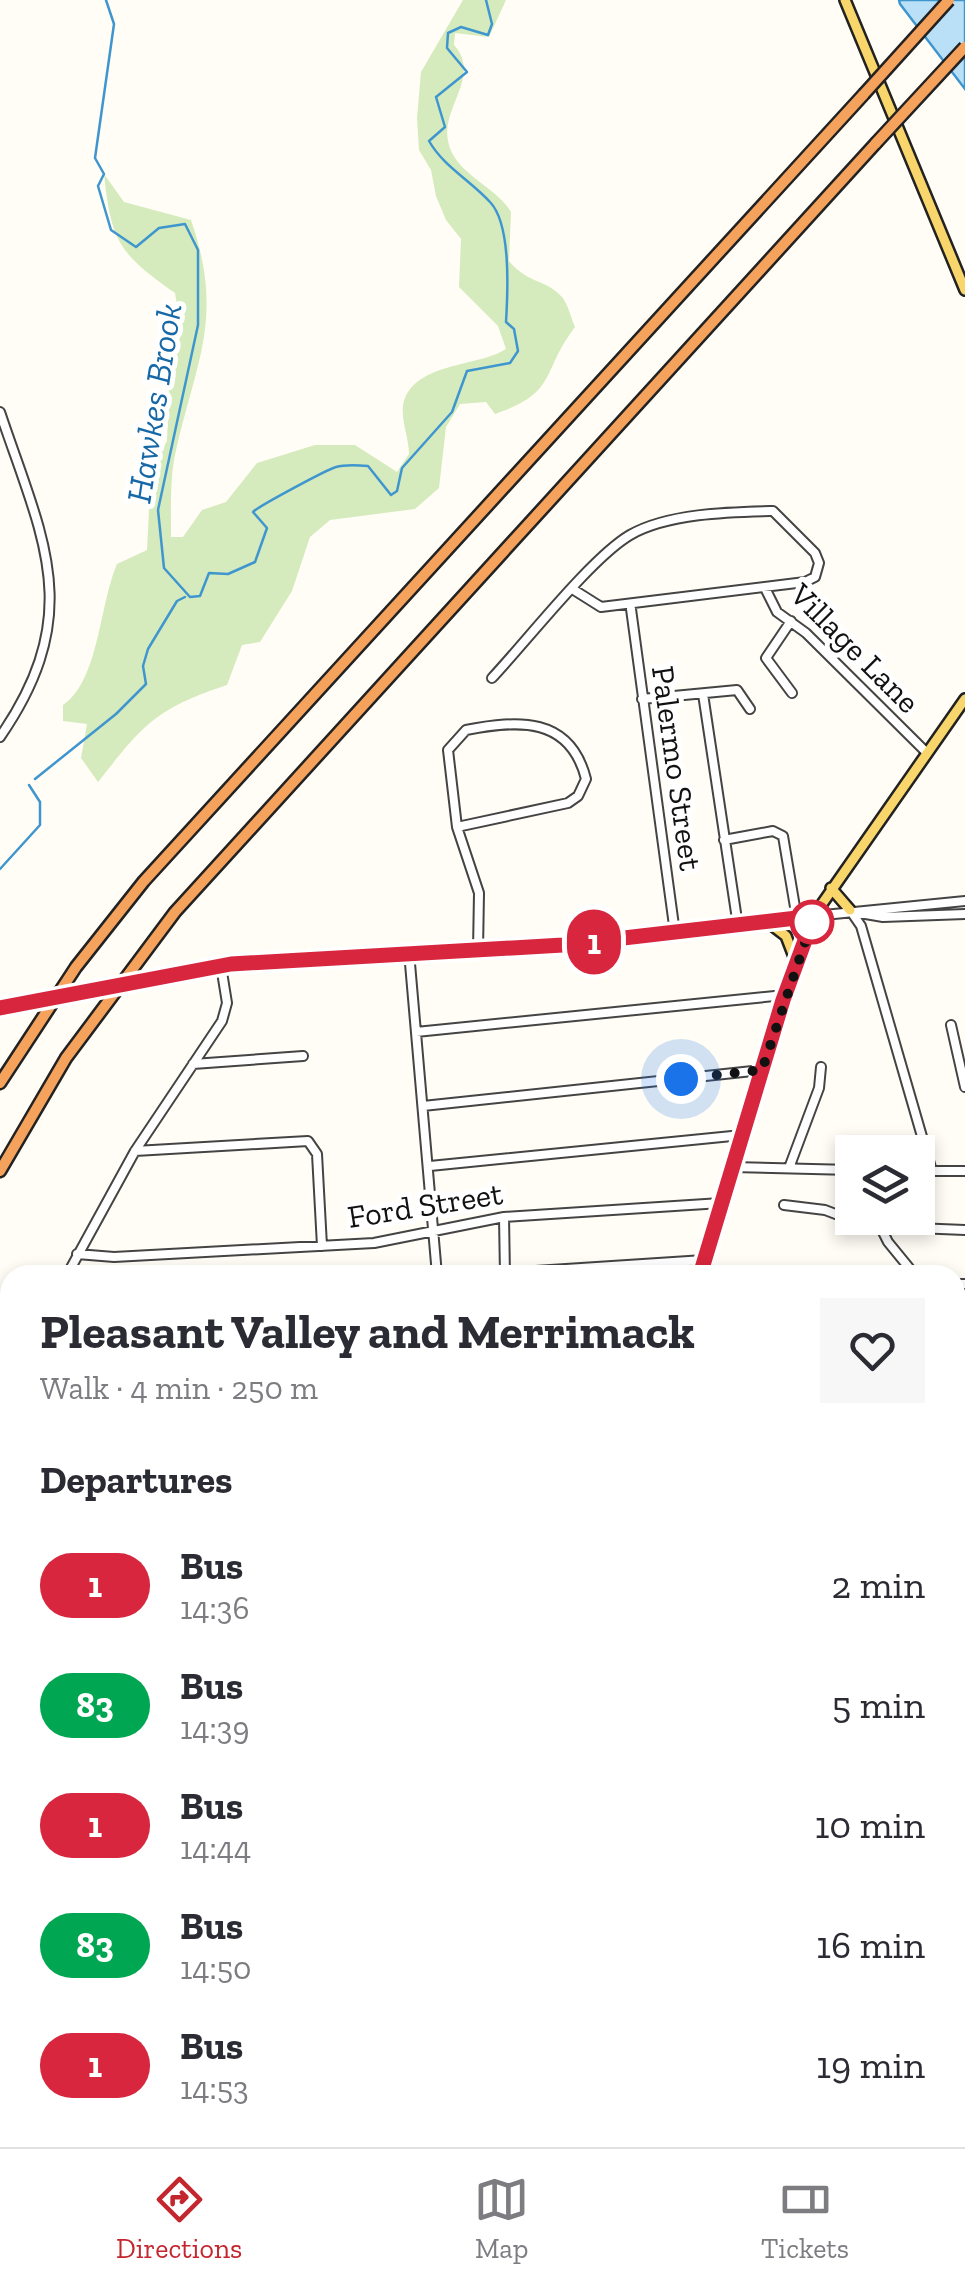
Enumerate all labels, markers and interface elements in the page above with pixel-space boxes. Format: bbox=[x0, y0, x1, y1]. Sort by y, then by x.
water label: Hawkes Brook bbox=[117, 300, 191, 506]
street label: Village Lane bbox=[782, 575, 928, 721]
street label: Palermo Street bbox=[644, 663, 710, 873]
unlabelled marker bbox=[791, 901, 833, 943]
line badge: 1 bbox=[562, 910, 626, 974]
text: 1 bbox=[587, 921, 601, 963]
your location bbox=[656, 1054, 706, 1104]
map controls bbox=[835, 1135, 935, 1235]
button: layers bbox=[835, 1135, 935, 1235]
street label: Ford Street bbox=[345, 1174, 505, 1236]
button: heart bbox=[820, 1298, 925, 1403]
text: Pleasant Valley and Merrimack bbox=[40, 1303, 695, 1360]
text: Walk · 4 min · 250 m bbox=[40, 1369, 318, 1407]
text: Departures bbox=[40, 1457, 232, 1503]
text: Bus bbox=[180, 1543, 243, 1589]
text: 2 min bbox=[832, 1562, 925, 1608]
text: 1 bbox=[88, 1564, 102, 1606]
text: 14:36 bbox=[180, 1589, 249, 1627]
text: Bus bbox=[180, 1663, 243, 1709]
text: 5 min bbox=[832, 1682, 925, 1728]
text: 83 bbox=[76, 1684, 114, 1726]
text: 14:39 bbox=[180, 1709, 249, 1747]
text: Bus bbox=[180, 1783, 243, 1829]
text: 10 min bbox=[815, 1802, 925, 1848]
text: 1 bbox=[88, 1804, 102, 1846]
text: 14:44 bbox=[180, 1829, 251, 1867]
text: Bus bbox=[180, 1903, 243, 1949]
text: 16 min bbox=[816, 1922, 925, 1968]
text: 83 bbox=[76, 1924, 114, 1966]
text: 14:50 bbox=[180, 1949, 252, 1987]
text: Bus bbox=[180, 2023, 243, 2069]
text: 19 min bbox=[816, 2042, 925, 2088]
text: 1 bbox=[88, 2044, 102, 2086]
text: 14:53 bbox=[180, 2069, 249, 2107]
tab: Directions bbox=[116, 2172, 242, 2265]
tab: Map bbox=[474, 2172, 529, 2265]
tab: Tickets bbox=[761, 2172, 849, 2265]

